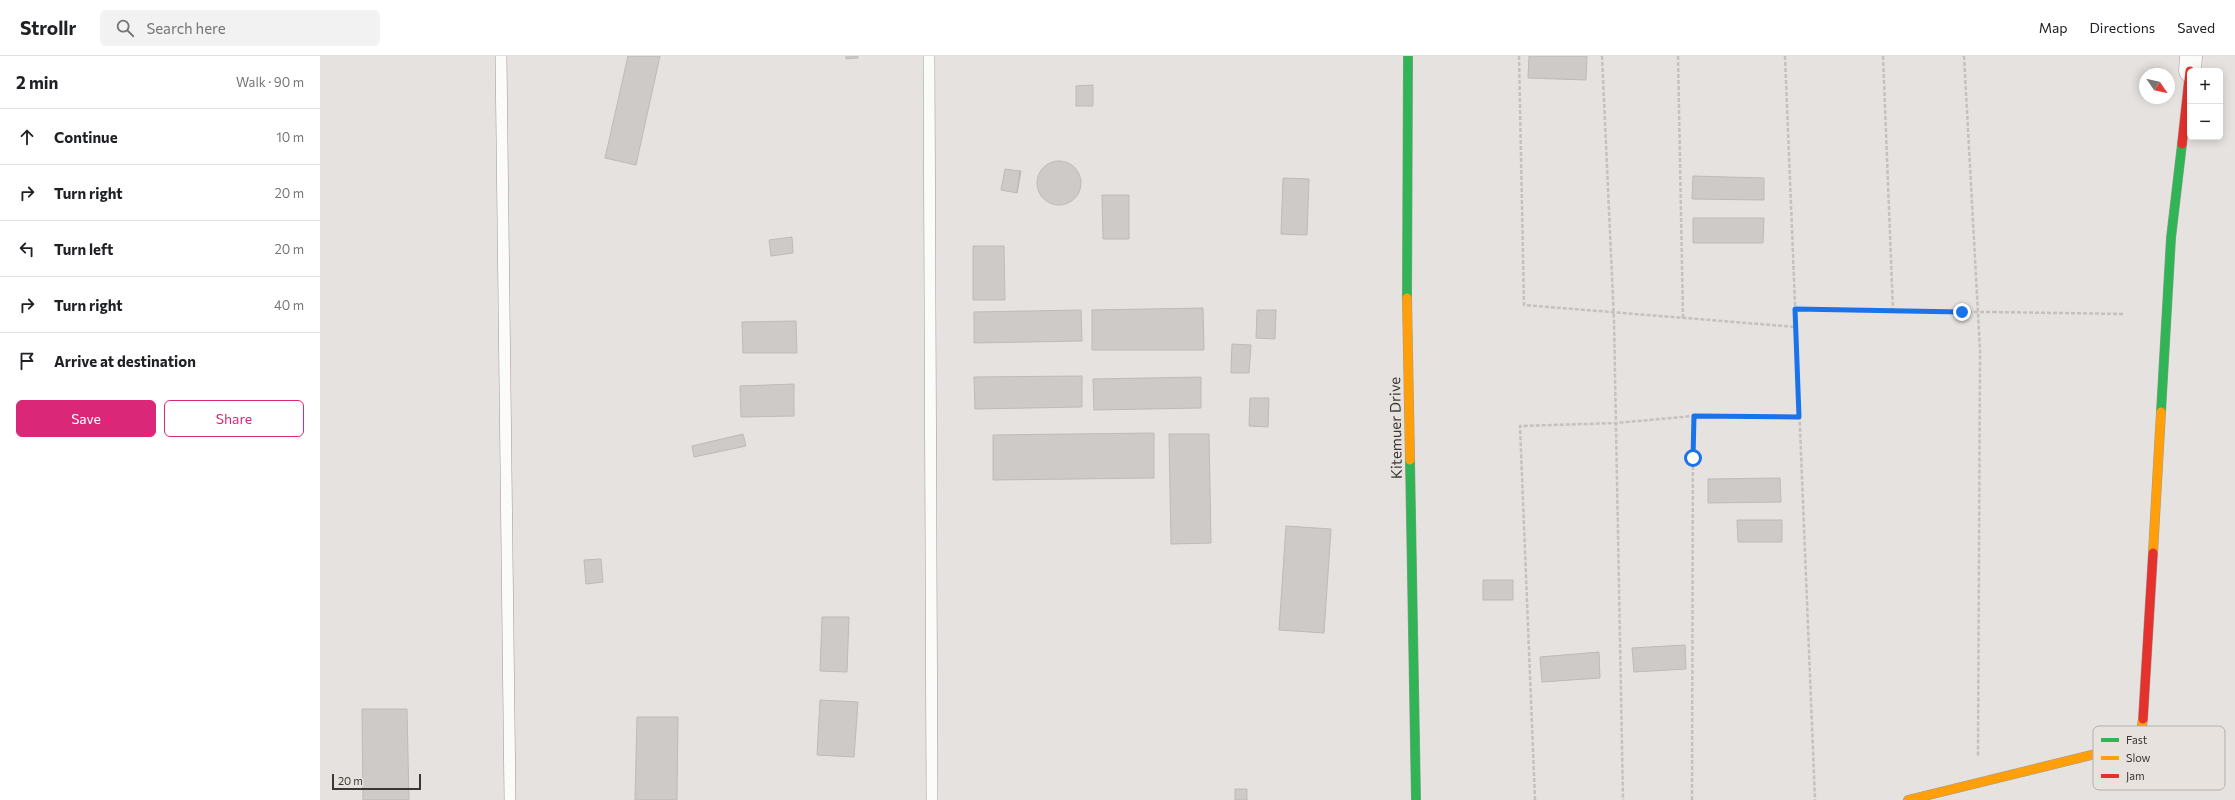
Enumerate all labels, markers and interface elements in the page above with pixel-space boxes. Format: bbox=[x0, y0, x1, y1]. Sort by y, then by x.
search box bbox=[100, 10, 380, 46]
text: Strollr bbox=[20, 16, 76, 39]
icon: search bbox=[114, 17, 136, 39]
text: Search here bbox=[146, 19, 226, 37]
text: Map bbox=[2039, 19, 2068, 36]
text: Directions bbox=[2090, 19, 2155, 36]
text: Saved bbox=[2177, 19, 2215, 36]
north arrow bbox=[2139, 68, 2175, 104]
map controls bbox=[2187, 68, 2223, 140]
button: + bbox=[2187, 68, 2223, 104]
text: 2 min bbox=[16, 72, 58, 93]
text: Walk · 90 m bbox=[236, 74, 304, 90]
button: − bbox=[2187, 104, 2223, 140]
icon: ahead bbox=[16, 126, 38, 148]
text: Continue bbox=[54, 128, 118, 146]
text: 10 m bbox=[276, 129, 304, 145]
icon: right bbox=[16, 182, 38, 204]
text: Turn right bbox=[54, 184, 123, 202]
text: 20 m bbox=[275, 185, 304, 201]
icon: left bbox=[16, 238, 38, 260]
text: Turn left bbox=[54, 240, 113, 258]
text: 20 m bbox=[275, 241, 304, 257]
icon: right bbox=[16, 294, 38, 316]
text: Turn right bbox=[54, 296, 123, 314]
text: 40 m bbox=[274, 297, 304, 313]
route end bbox=[1953, 303, 1971, 321]
icon: arrive bbox=[16, 350, 38, 372]
text: Arrive at destination bbox=[54, 352, 196, 370]
street label: Kitemuer Drive bbox=[1385, 377, 1405, 479]
button: Save bbox=[16, 400, 156, 437]
button: Share bbox=[164, 400, 304, 437]
route start bbox=[1684, 449, 1702, 467]
legend bbox=[2093, 726, 2225, 790]
text: Fast bbox=[2126, 733, 2148, 746]
text: Slow bbox=[2126, 751, 2151, 764]
text: Jam bbox=[2126, 769, 2145, 783]
scale bar bbox=[332, 772, 421, 791]
text: 20 m bbox=[338, 774, 363, 787]

